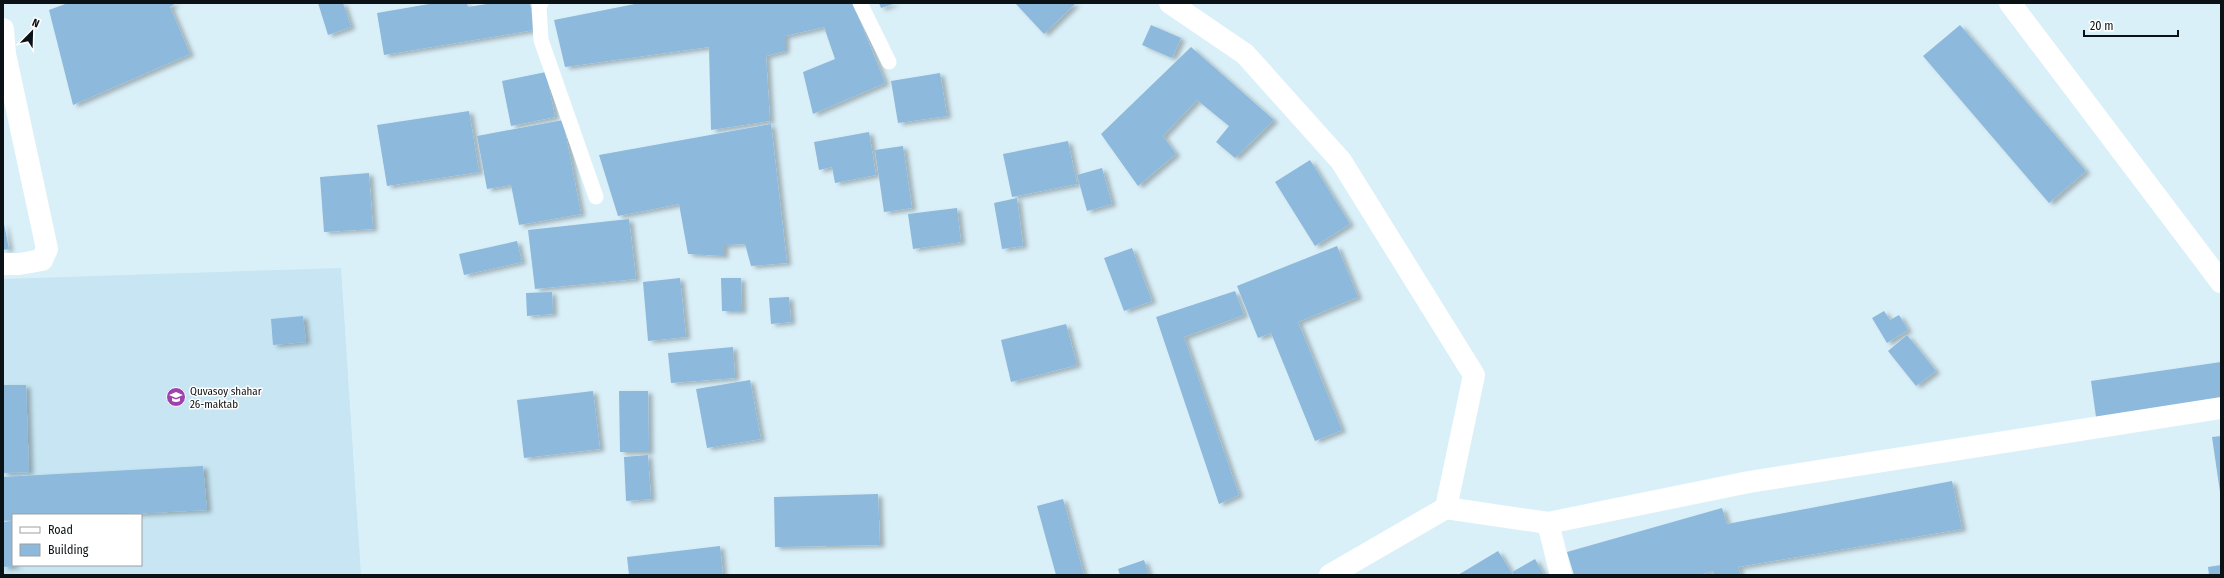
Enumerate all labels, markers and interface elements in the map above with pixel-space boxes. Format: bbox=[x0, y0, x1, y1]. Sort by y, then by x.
north arrow bbox=[12, 12, 52, 52]
scale bar bbox=[2084, 12, 2178, 38]
text: N bbox=[30, 16, 41, 31]
text: 20 m bbox=[2090, 19, 2114, 33]
place label: Quvasoy shahar 26-maktab bbox=[190, 385, 262, 411]
school or university icon: Quvasoy shahar 26-maktab bbox=[165, 386, 187, 408]
legend bbox=[12, 514, 142, 566]
text: Road bbox=[48, 523, 73, 537]
text: Building bbox=[48, 543, 89, 557]

